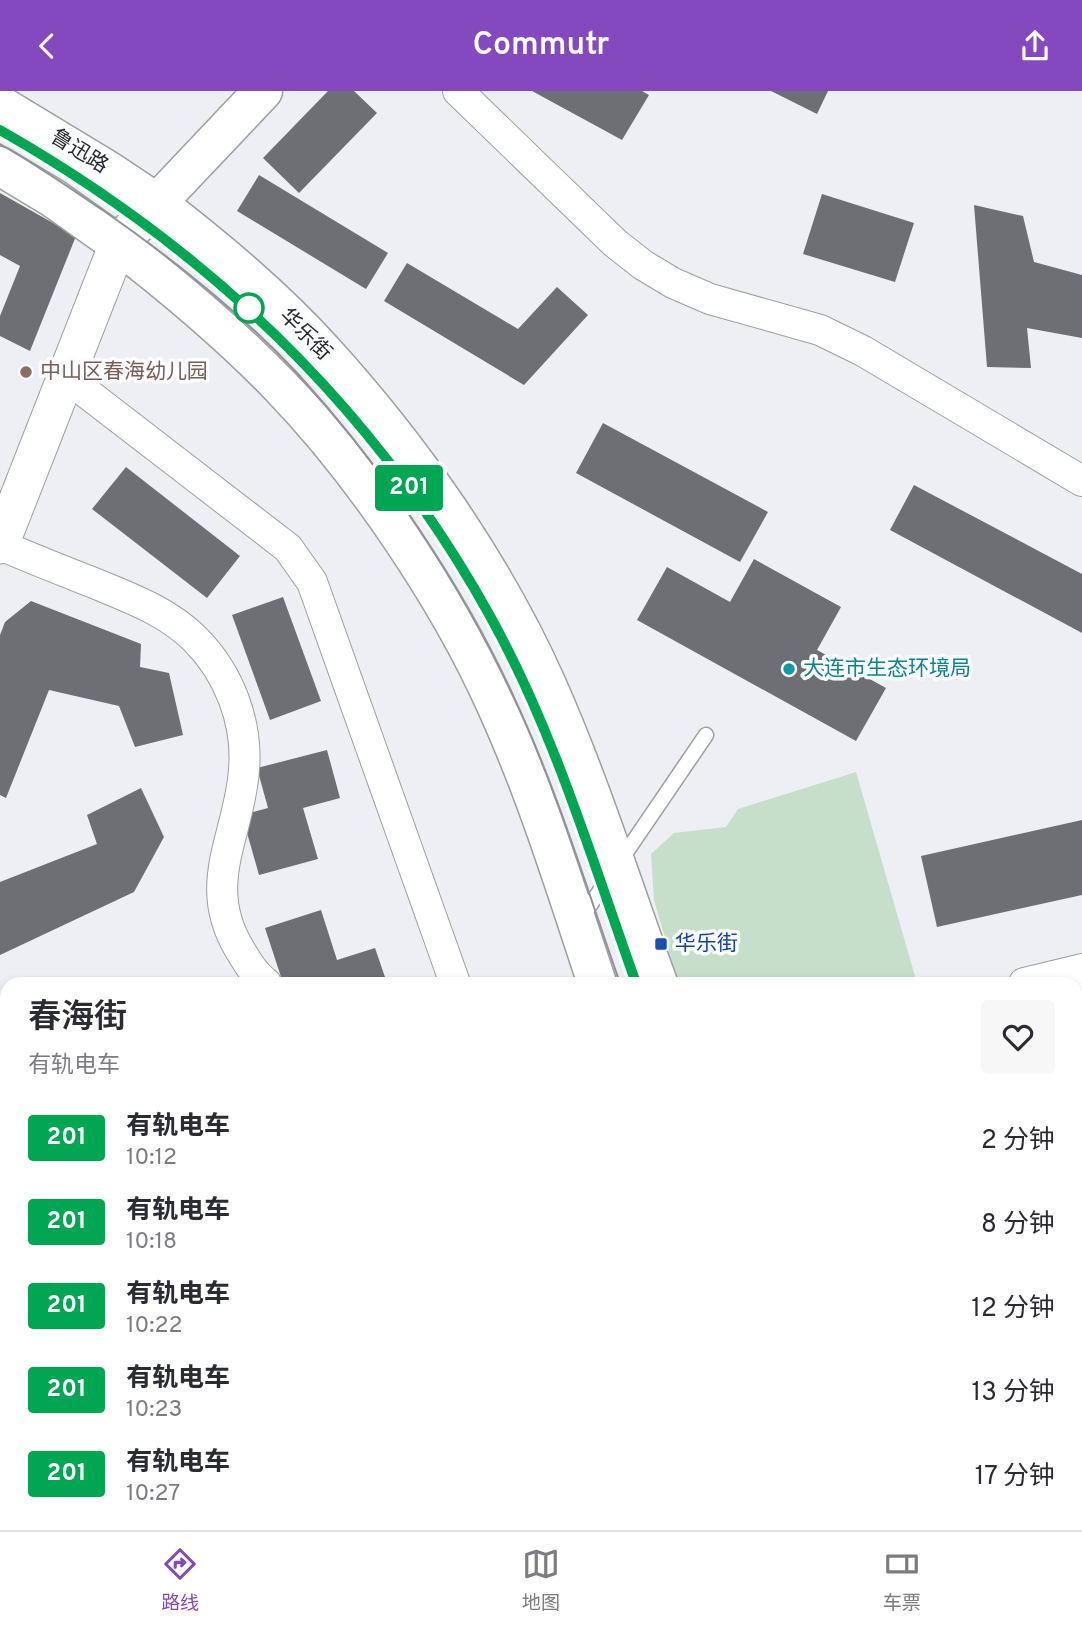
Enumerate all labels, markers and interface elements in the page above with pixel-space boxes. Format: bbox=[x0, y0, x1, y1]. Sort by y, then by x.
text: Commutr bbox=[473, 26, 609, 66]
icon: back bbox=[28, 27, 66, 65]
icon: share bbox=[1016, 27, 1054, 65]
street label: 鲁迅路 bbox=[45, 124, 113, 180]
unlabelled marker bbox=[234, 293, 264, 323]
street label: 华乐街 bbox=[273, 303, 337, 367]
place label: 中山区春海幼儿园 bbox=[40, 359, 208, 386]
marker: 中山区春海幼儿园 bbox=[18, 364, 34, 380]
line badge: 201 bbox=[369, 465, 449, 511]
text: 201 bbox=[389, 473, 429, 503]
place label: 大连市生态环境局 bbox=[803, 656, 971, 683]
marker: 大连市生态环境局 bbox=[781, 661, 797, 677]
place label: 华乐街 bbox=[675, 931, 738, 958]
marker: 华乐街 bbox=[653, 936, 669, 952]
text: 春海街 bbox=[28, 998, 127, 1040]
button: heart bbox=[981, 1000, 1055, 1074]
text: 有轨电车 bbox=[28, 1052, 120, 1081]
text: 有轨电车 bbox=[126, 1111, 230, 1144]
text: 201 bbox=[46, 1123, 87, 1153]
text: 2 分钟 bbox=[981, 1125, 1055, 1158]
text: 10:12 bbox=[126, 1144, 177, 1173]
text: 有轨电车 bbox=[126, 1195, 230, 1228]
text: 201 bbox=[46, 1207, 87, 1237]
text: 8 分钟 bbox=[981, 1209, 1055, 1242]
text: 10:18 bbox=[126, 1228, 177, 1257]
text: 有轨电车 bbox=[126, 1279, 230, 1312]
text: 201 bbox=[46, 1291, 87, 1321]
text: 12 分钟 bbox=[971, 1293, 1055, 1326]
text: 10:22 bbox=[126, 1312, 183, 1341]
text: 有轨电车 bbox=[126, 1363, 230, 1396]
text: 201 bbox=[46, 1375, 87, 1405]
text: 13 分钟 bbox=[972, 1377, 1055, 1410]
text: 10:23 bbox=[126, 1396, 182, 1425]
text: 有轨电车 bbox=[126, 1447, 230, 1480]
text: 201 bbox=[46, 1459, 87, 1489]
text: 17 分钟 bbox=[975, 1461, 1055, 1494]
text: 10:27 bbox=[126, 1480, 180, 1509]
tab: 路线 bbox=[161, 1545, 199, 1616]
tab: 地图 bbox=[522, 1545, 560, 1616]
tab: 车票 bbox=[883, 1545, 921, 1616]

